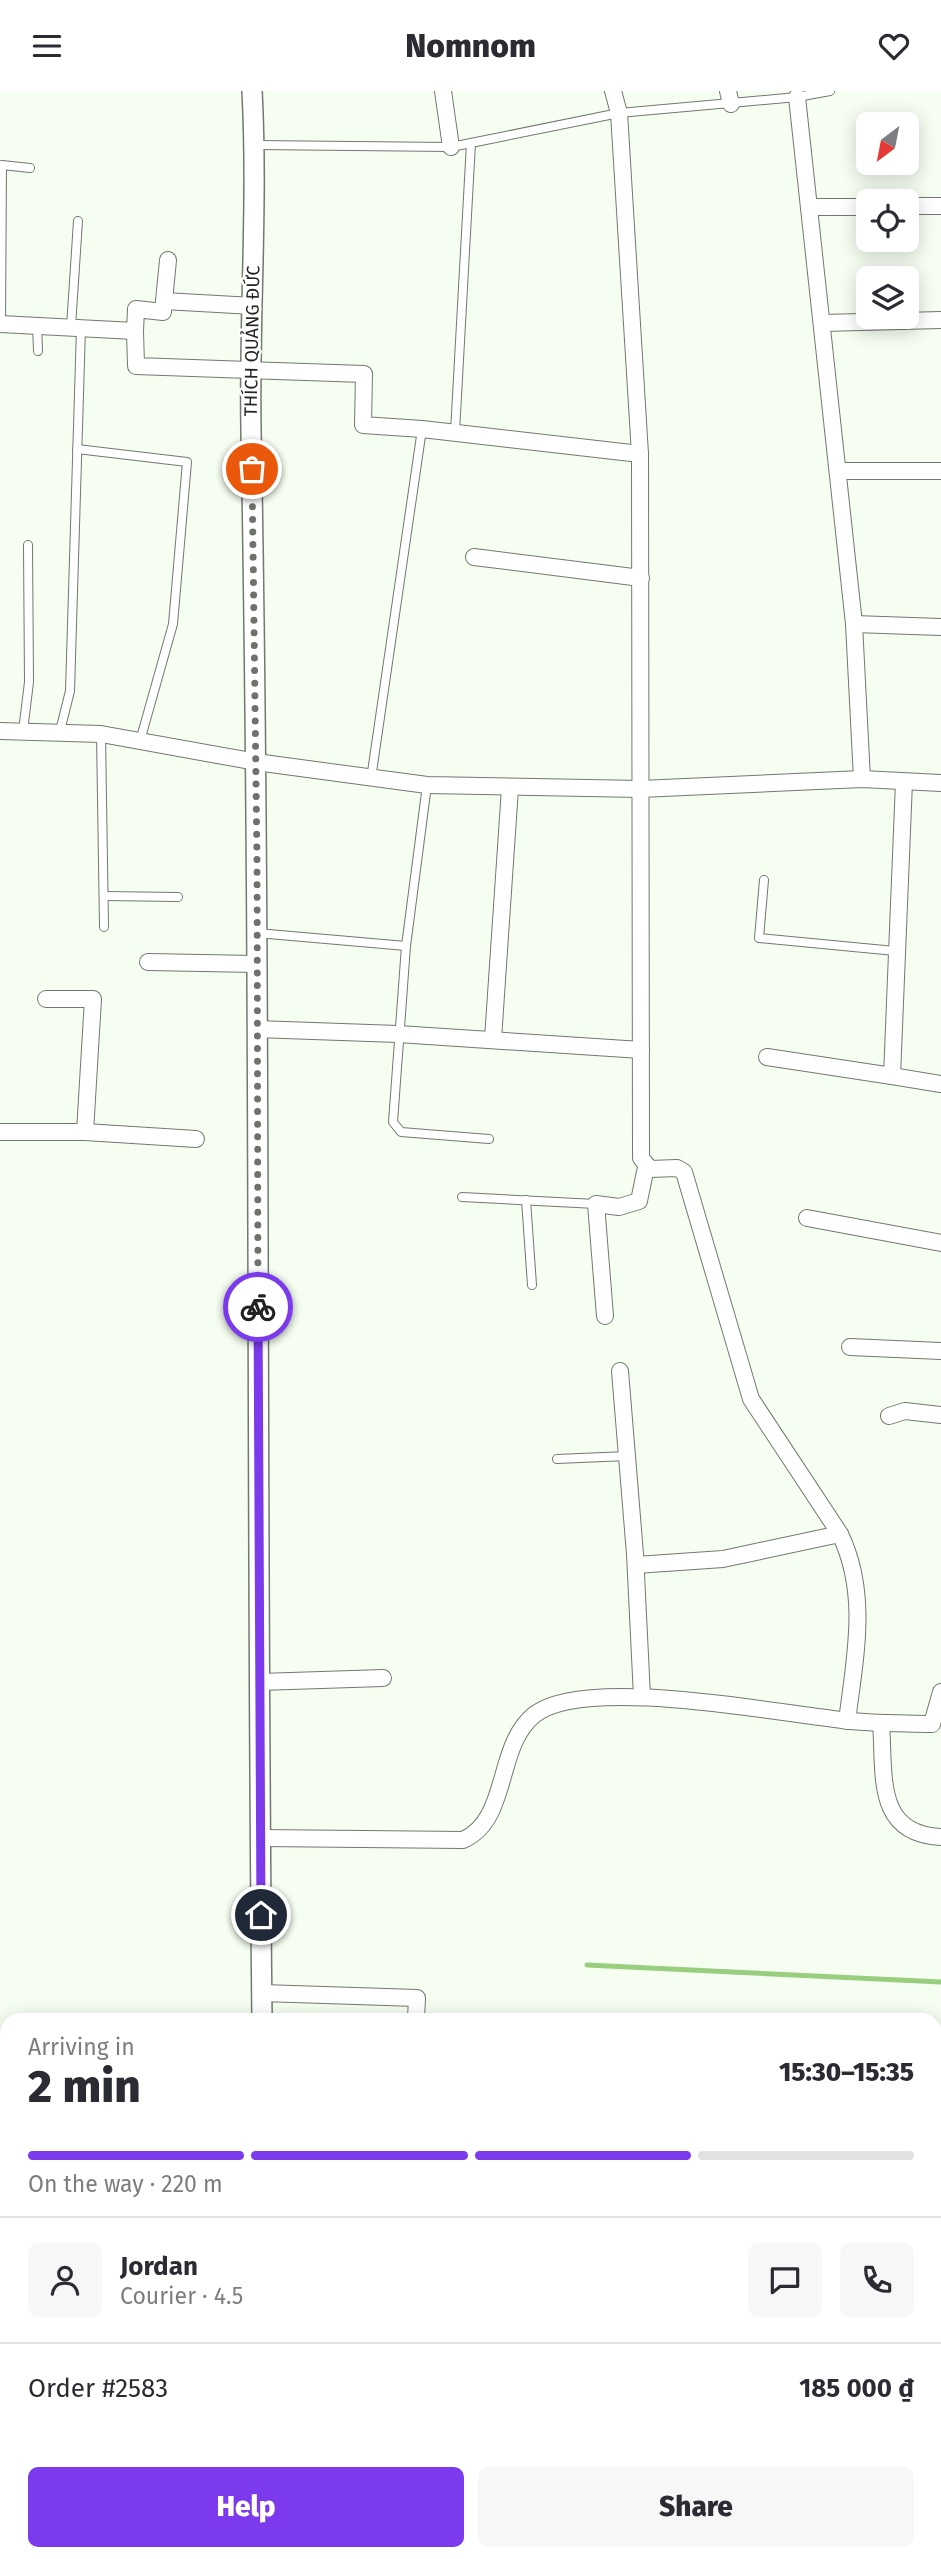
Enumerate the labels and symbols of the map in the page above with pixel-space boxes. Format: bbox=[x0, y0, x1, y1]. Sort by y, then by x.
north arrow bbox=[856, 112, 919, 175]
street label: THÍCH QUẢNG ĐỨC bbox=[239, 265, 264, 417]
pin bbox=[222, 439, 282, 499]
courier bbox=[223, 1272, 293, 1342]
pin bbox=[231, 1885, 291, 1945]

